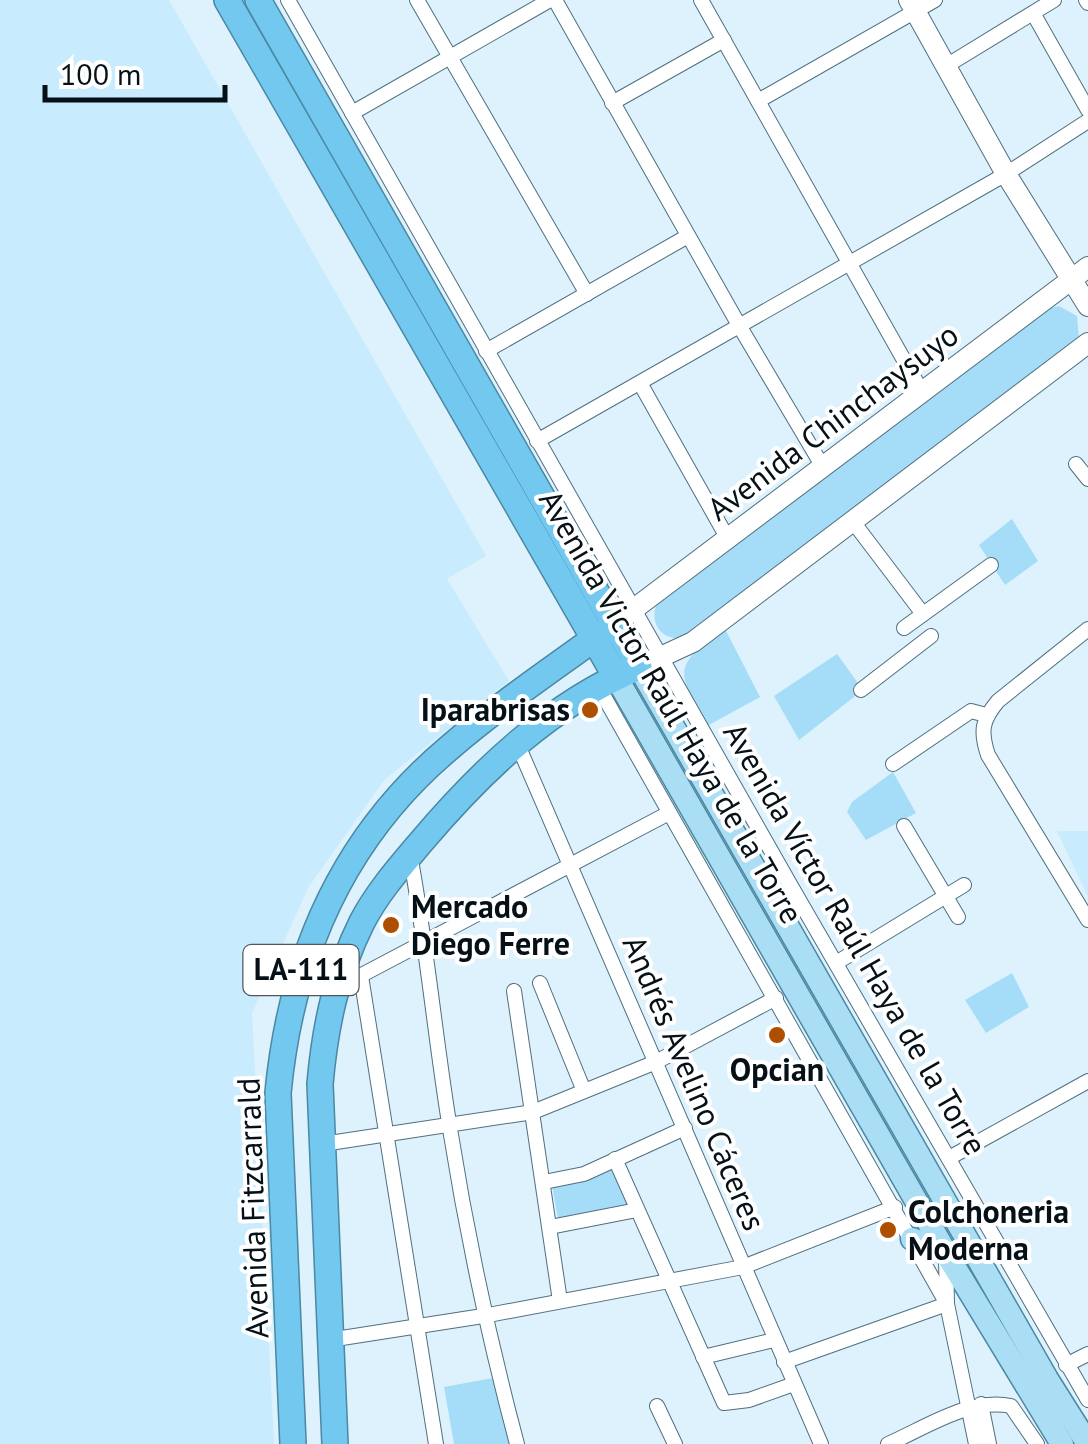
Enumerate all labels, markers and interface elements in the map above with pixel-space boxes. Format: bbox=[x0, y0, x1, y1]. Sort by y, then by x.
scale bar bbox=[45, 40, 225, 102]
text: 100 m bbox=[60, 54, 141, 93]
street label: Avenida Chinchaysuyo bbox=[699, 313, 966, 529]
street label: Avenida Victor Raúl Haya de la Torre bbox=[530, 482, 814, 931]
place label: Iparabrisas bbox=[421, 688, 570, 730]
marker: Iparabrisas bbox=[579, 699, 601, 721]
street label: Avenida Víctor Raúl Haya de la Torre bbox=[715, 715, 997, 1162]
place label: Mercado Diego Ferre bbox=[411, 885, 570, 964]
marker: Mercado Diego Ferre bbox=[380, 914, 402, 936]
street label: Andrés Avelino Cáceres bbox=[614, 929, 776, 1236]
road number: LA-111 bbox=[244, 945, 358, 995]
marker: Opcian bbox=[766, 1024, 788, 1046]
place label: Opcian bbox=[730, 1048, 824, 1090]
street label: Avenida Fitzcarrald bbox=[226, 1077, 278, 1339]
place label: Colchoneria Moderna bbox=[908, 1190, 1069, 1269]
marker: Colchoneria Moderna bbox=[877, 1219, 899, 1241]

